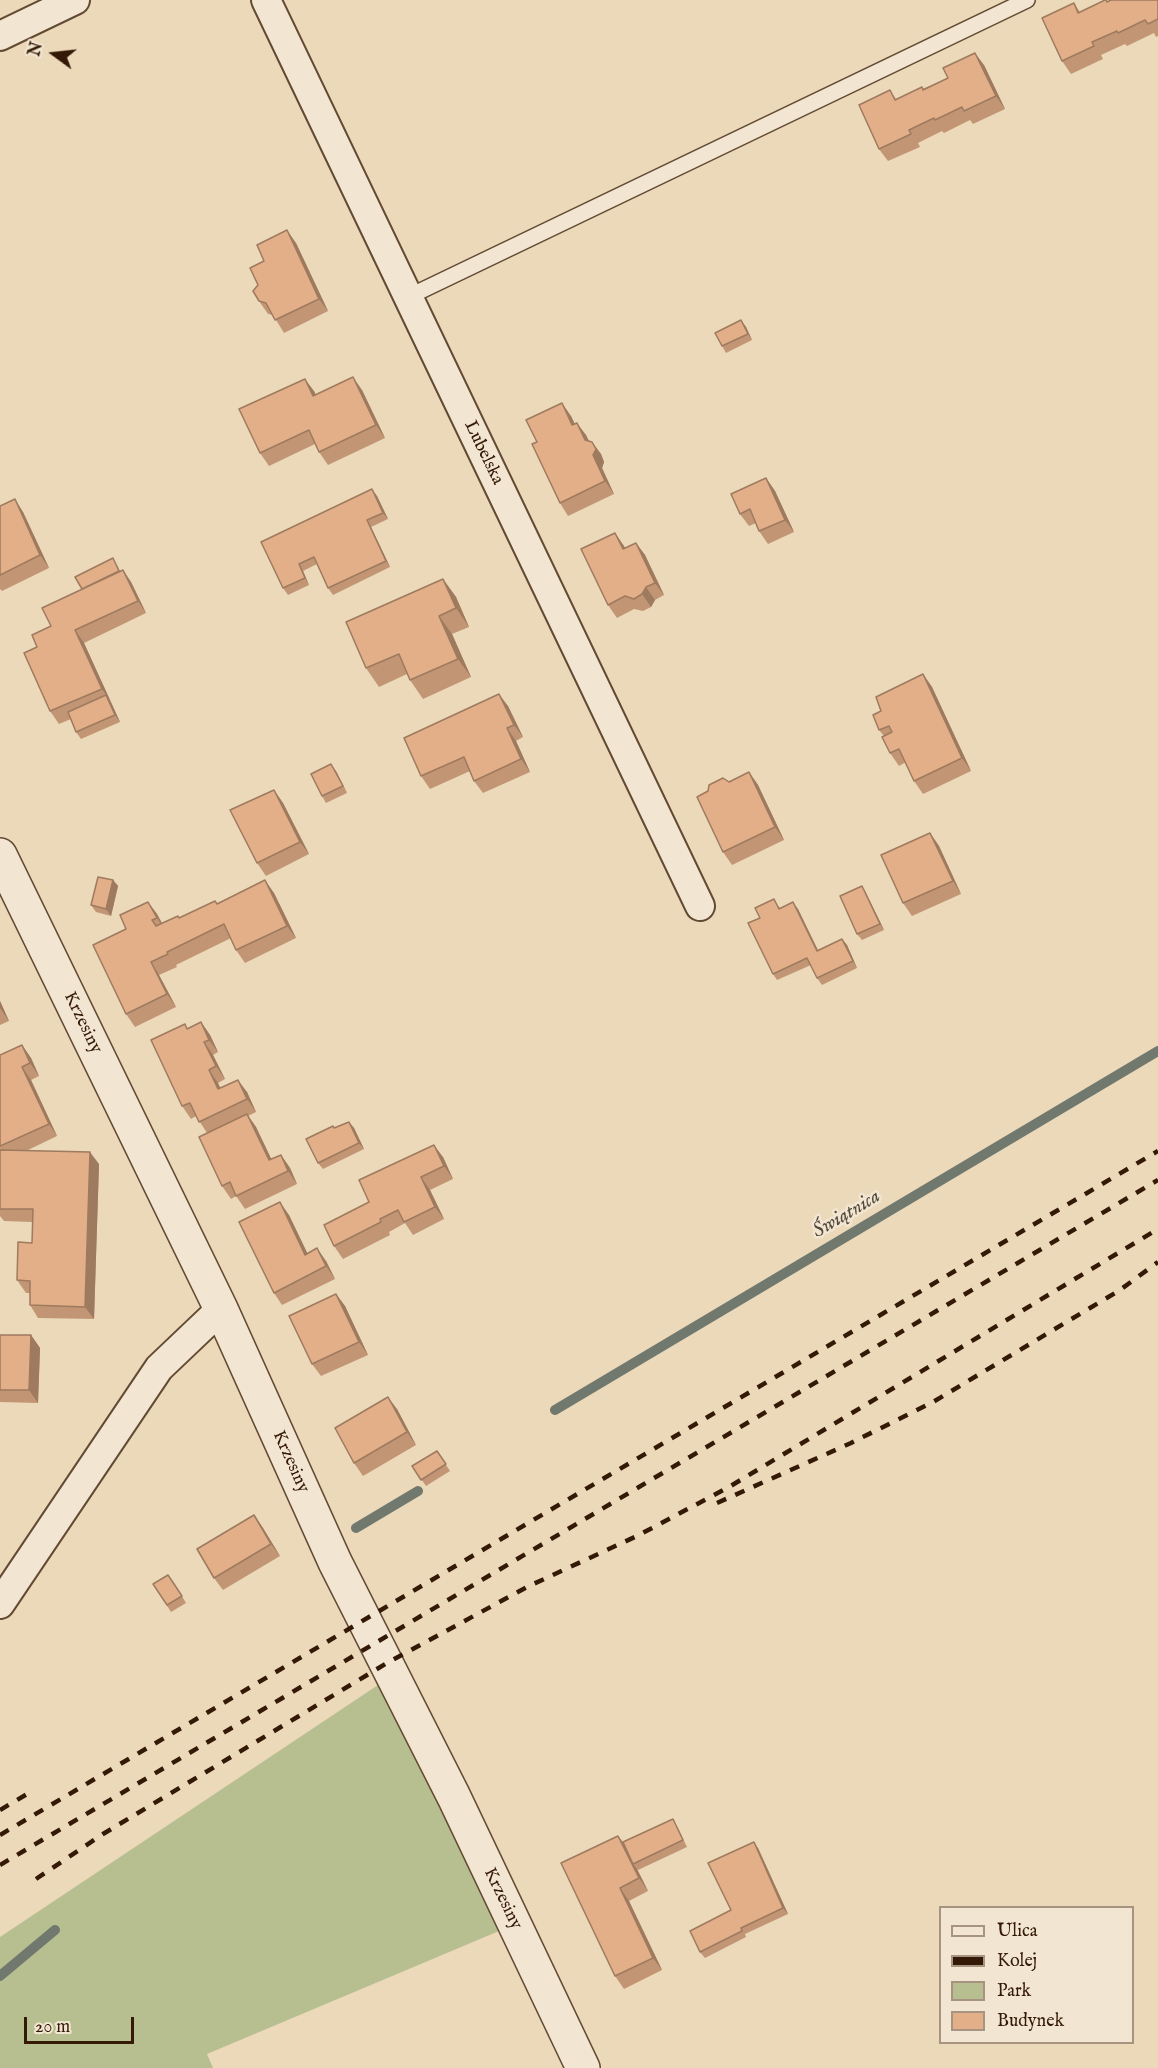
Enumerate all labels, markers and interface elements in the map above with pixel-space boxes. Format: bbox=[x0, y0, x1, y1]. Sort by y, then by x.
north arrow bbox=[24, 24, 84, 84]
text: N bbox=[25, 40, 48, 59]
street label: Lubelska bbox=[458, 417, 508, 489]
street label: Krzesiny bbox=[58, 989, 106, 1057]
water label: Świątnica bbox=[809, 1185, 885, 1245]
street label: Krzesiny bbox=[267, 1428, 313, 1496]
street label: Krzesiny bbox=[478, 1865, 526, 1933]
legend bbox=[939, 1906, 1134, 2044]
text: Ulica bbox=[997, 1920, 1038, 1943]
text: Kolej bbox=[997, 1950, 1037, 1973]
text: Park bbox=[997, 1980, 1031, 2003]
scale bar bbox=[27, 2005, 136, 2043]
text: Budynek bbox=[997, 2010, 1064, 2033]
text: 20 m bbox=[35, 2016, 70, 2039]

